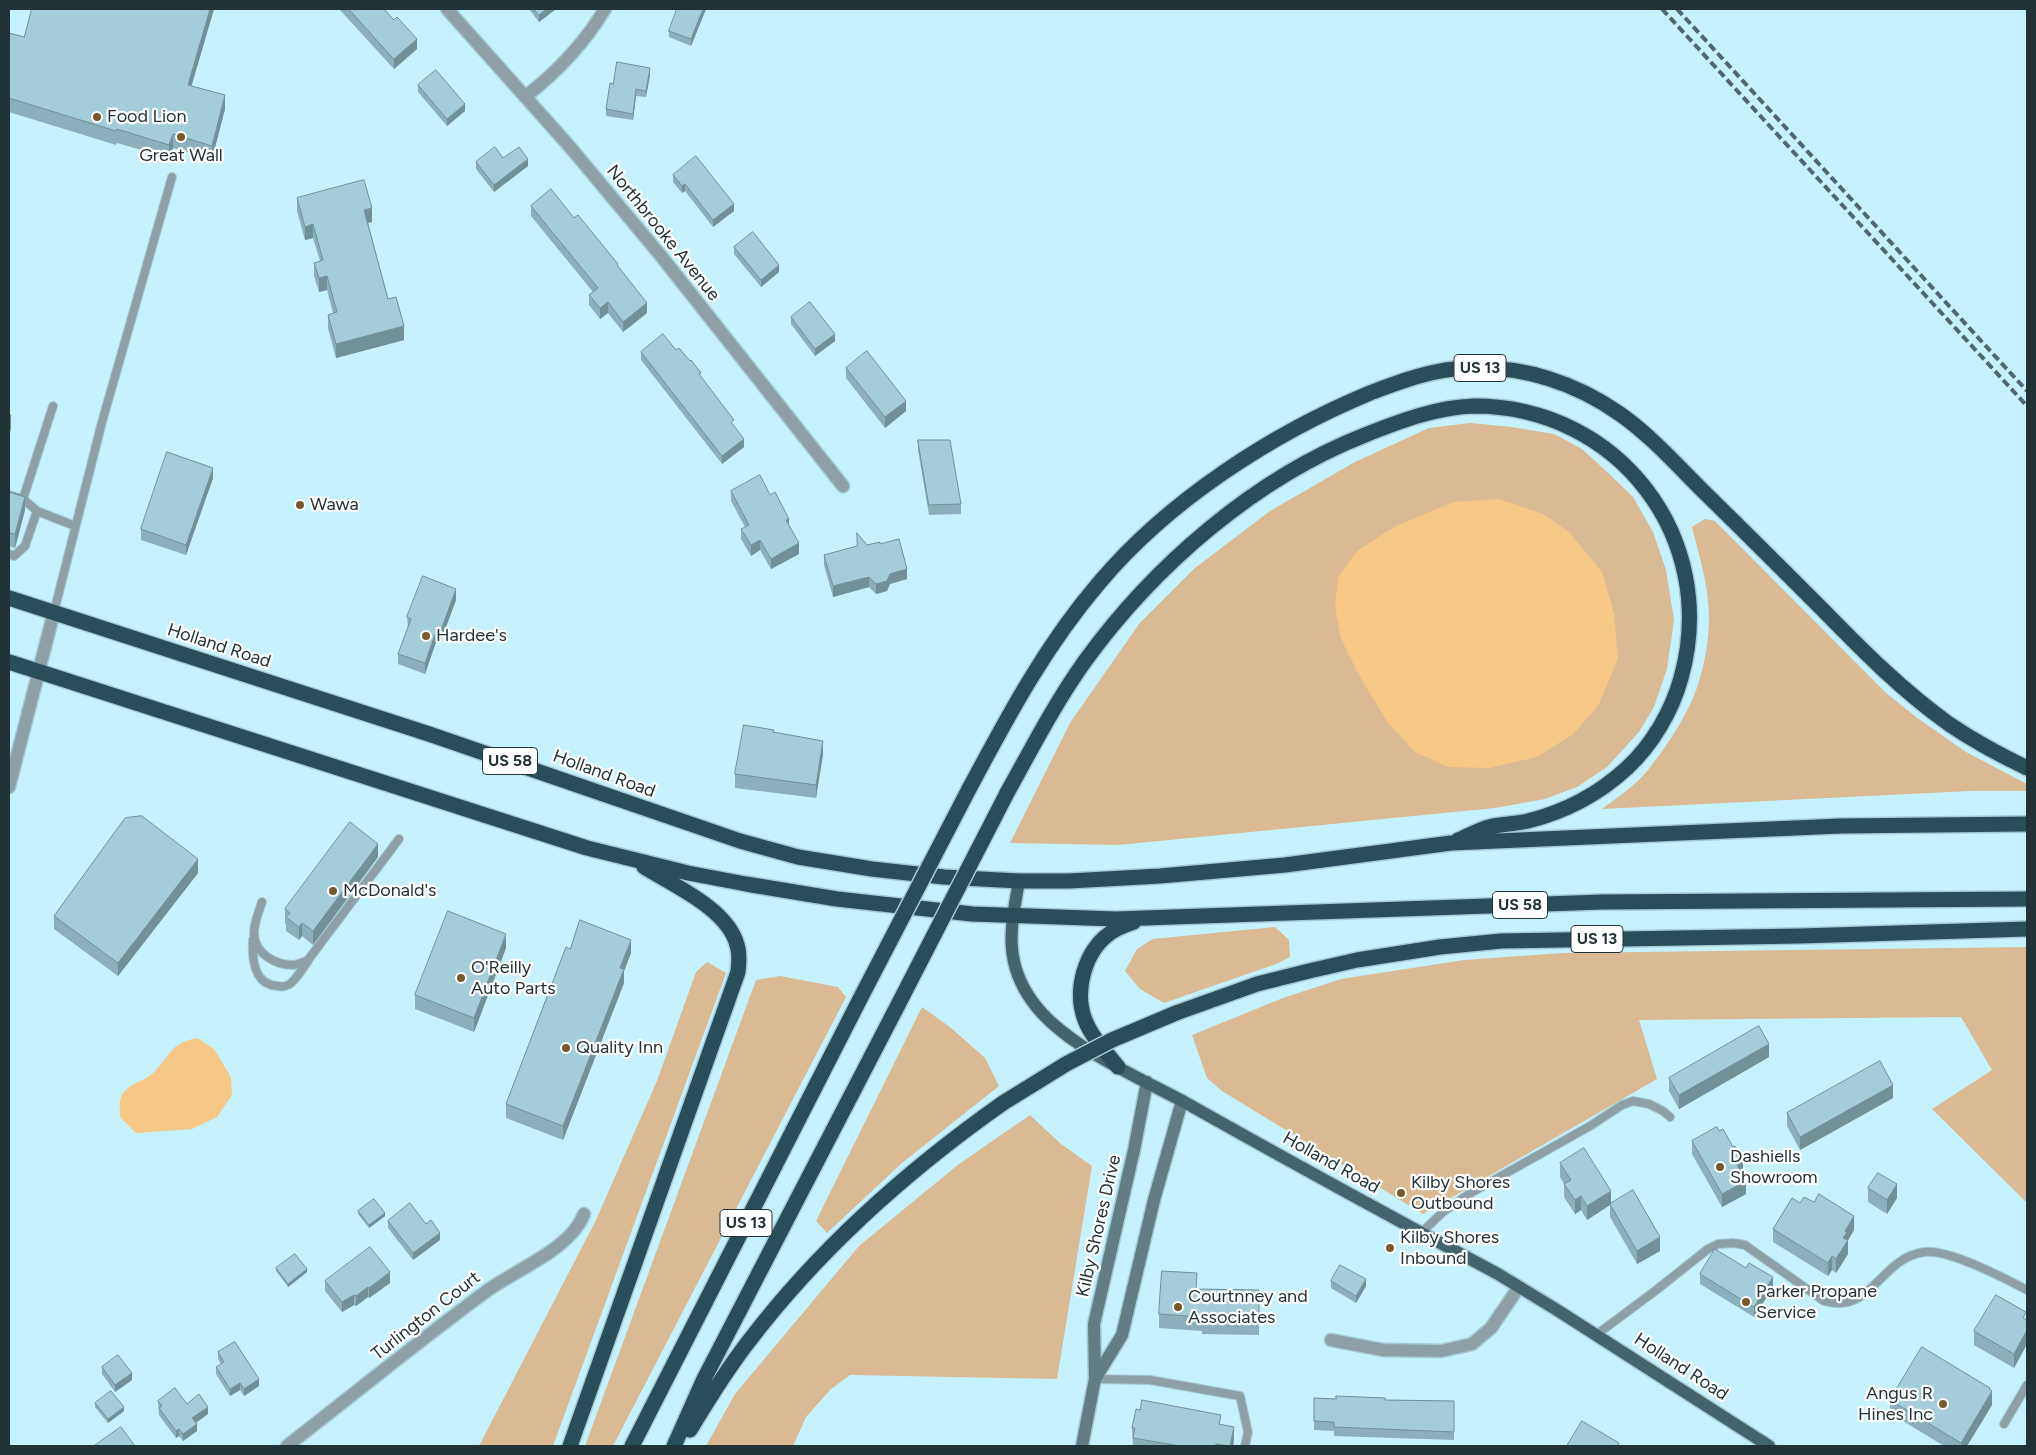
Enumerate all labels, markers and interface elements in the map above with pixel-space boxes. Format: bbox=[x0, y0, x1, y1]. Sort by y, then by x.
place label: Food Lion bbox=[107, 106, 187, 128]
marker: Food Lion bbox=[91, 111, 103, 123]
marker: Great Wall bbox=[175, 131, 187, 143]
place label: Great Wall bbox=[139, 145, 223, 167]
street label: Northbrooke Avenue bbox=[602, 161, 724, 305]
road number: US 13 bbox=[1454, 354, 1506, 382]
place label: Wawa bbox=[310, 494, 359, 516]
marker: Wawa bbox=[294, 499, 306, 511]
street label: Holland Road bbox=[165, 619, 273, 673]
place label: Hardee's bbox=[436, 625, 507, 647]
marker: Hardee's bbox=[420, 630, 432, 642]
street label: Holland Road bbox=[550, 745, 658, 803]
road number: US 58 bbox=[482, 748, 538, 774]
place label: McDonald's bbox=[343, 880, 437, 902]
marker: McDonald's bbox=[327, 885, 339, 897]
road number: US 58 bbox=[1492, 892, 1548, 918]
road number: US 13 bbox=[1571, 926, 1623, 952]
place label: O'Reilly Auto Parts bbox=[471, 957, 556, 1000]
marker: O'Reilly Auto Parts bbox=[455, 972, 467, 984]
place label: Quality Inn bbox=[576, 1037, 663, 1059]
marker: Quality Inn bbox=[560, 1042, 572, 1054]
street label: Holland Road bbox=[1279, 1127, 1383, 1199]
place label: Dashiells Showroom bbox=[1730, 1146, 1818, 1188]
street label: Kilby Shores Drive bbox=[1072, 1153, 1126, 1299]
marker: Dashiells Showroom bbox=[1714, 1161, 1726, 1173]
place label: Kilby Shores Outbound bbox=[1411, 1172, 1510, 1214]
marker: Kilby Shores Outbound bbox=[1395, 1187, 1407, 1199]
road number: US 13 bbox=[720, 1210, 772, 1236]
place label: Kilby Shores Inbound bbox=[1400, 1227, 1499, 1270]
marker: Kilby Shores Inbound bbox=[1384, 1242, 1396, 1254]
street label: Turlington Court bbox=[367, 1267, 485, 1365]
place label: Parker Propane Service bbox=[1756, 1281, 1877, 1324]
place label: Courtnney and Associates bbox=[1188, 1286, 1308, 1328]
marker: Parker Propane Service bbox=[1740, 1296, 1752, 1308]
marker: Courtnney and Associates bbox=[1172, 1301, 1184, 1313]
street label: Holland Road bbox=[1630, 1329, 1732, 1405]
place label: Angus R Hines Inc bbox=[1858, 1383, 1933, 1426]
marker: Angus R Hines Inc bbox=[1937, 1398, 1949, 1410]

